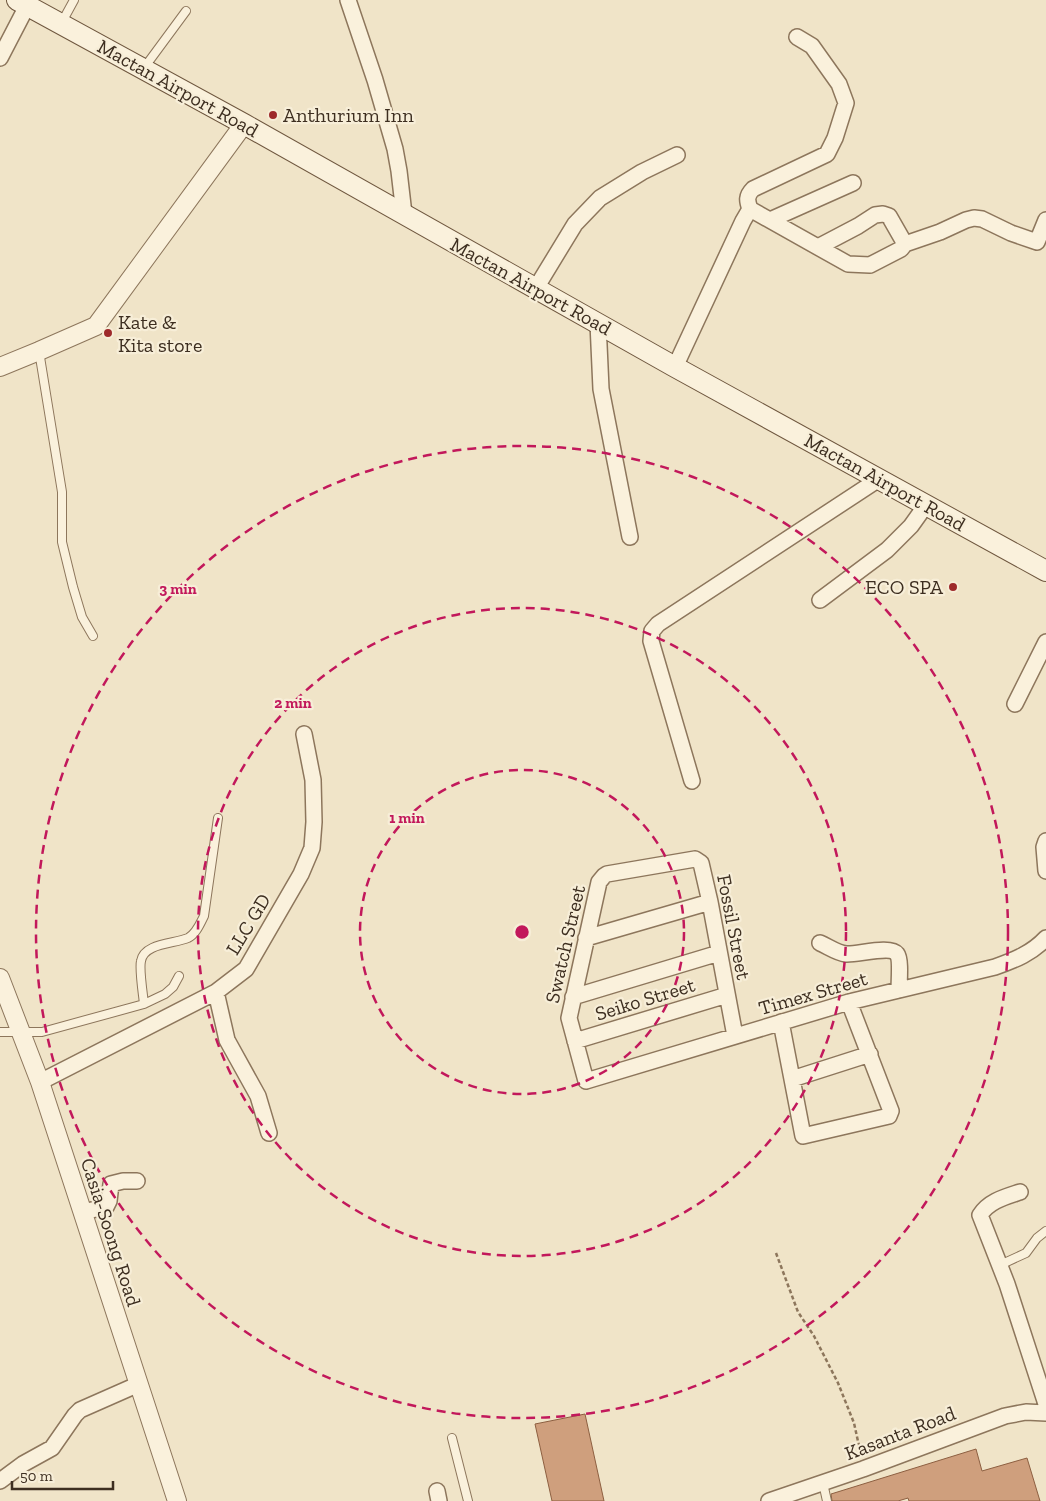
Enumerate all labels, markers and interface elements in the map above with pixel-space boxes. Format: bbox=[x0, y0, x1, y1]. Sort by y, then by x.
street label: Mactan Airport Road bbox=[93, 34, 263, 142]
place label: Anthurium Inn bbox=[283, 103, 414, 127]
marker: Anthurium Inn bbox=[267, 109, 279, 121]
street label: Mactan Airport Road bbox=[446, 232, 616, 340]
place label: Kate & Kita store bbox=[118, 310, 202, 357]
marker: Kate & Kita store bbox=[102, 327, 114, 339]
street label: Mactan Airport Road bbox=[800, 428, 970, 536]
place label: ECO SPA bbox=[865, 575, 944, 599]
text: 3 min bbox=[159, 580, 197, 598]
marker: ECO SPA bbox=[947, 581, 959, 593]
text: 2 min bbox=[274, 694, 312, 712]
text: 1 min bbox=[389, 809, 425, 827]
street label: Fossil Street bbox=[712, 872, 756, 982]
street label: Swatch Street bbox=[540, 882, 590, 1005]
street label: LLC GD bbox=[220, 889, 276, 959]
centre of rings bbox=[513, 923, 531, 941]
street label: Timex Street bbox=[756, 966, 871, 1020]
street label: Seiko Street bbox=[592, 972, 698, 1026]
street label: Casia-Soong Road bbox=[76, 1155, 146, 1309]
street label: Kasanta Road bbox=[841, 1401, 959, 1465]
scale bar bbox=[12, 1458, 114, 1490]
text: 50 m bbox=[20, 1467, 53, 1485]

